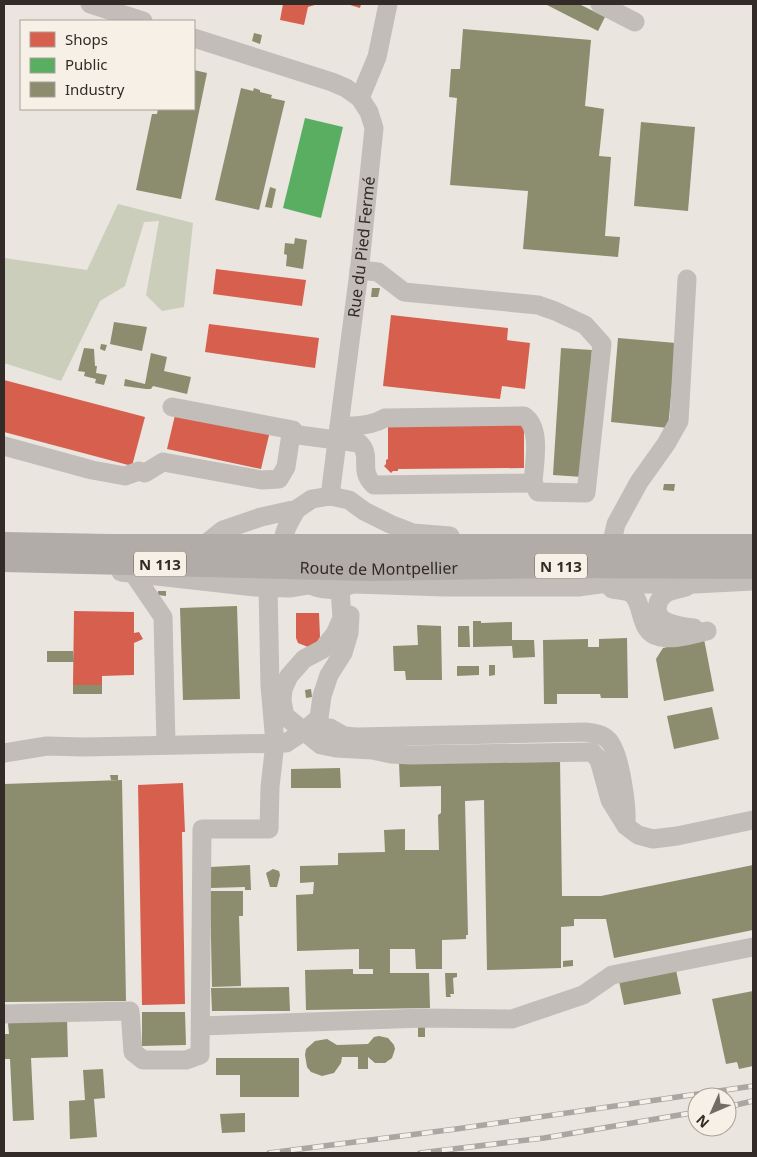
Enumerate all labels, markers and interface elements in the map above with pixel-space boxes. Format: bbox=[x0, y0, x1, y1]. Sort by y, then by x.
legend bbox=[20, 20, 195, 110]
text: Shops bbox=[65, 29, 108, 49]
text: Public bbox=[65, 54, 108, 74]
text: Industry bbox=[65, 79, 125, 99]
street label: Rue du Pied Fermé bbox=[342, 175, 380, 319]
road number: N 113 bbox=[134, 552, 186, 576]
road number: N 113 bbox=[535, 554, 587, 578]
street label: Route de Montpellier bbox=[299, 556, 459, 580]
north arrow bbox=[687, 1087, 737, 1137]
text: N bbox=[692, 1111, 713, 1132]

